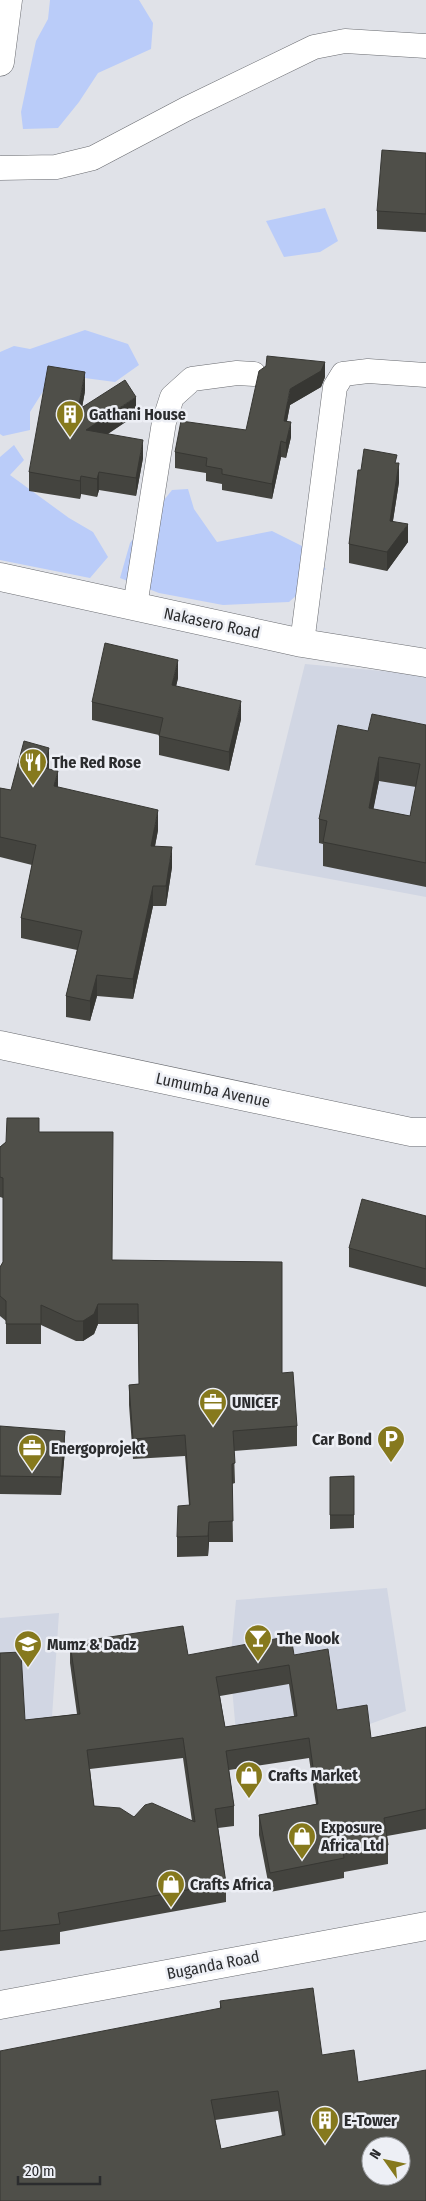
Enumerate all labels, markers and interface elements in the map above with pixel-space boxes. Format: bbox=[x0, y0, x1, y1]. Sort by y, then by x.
building icon: Gathani House bbox=[55, 399, 85, 438]
place label: Gathani House bbox=[89, 405, 186, 424]
street label: Nakasero Road bbox=[162, 604, 262, 642]
restaurant icon: The Red Rose bbox=[18, 747, 48, 786]
place label: The Red Rose bbox=[52, 753, 141, 772]
street label: Lumumba Avenue bbox=[154, 1069, 272, 1111]
office icon: UNICEF bbox=[198, 1387, 228, 1426]
place label: UNICEF bbox=[232, 1393, 278, 1412]
parking icon: Car Bond bbox=[376, 1424, 406, 1463]
place label: Car Bond bbox=[312, 1430, 372, 1449]
office icon: Energoprojekt bbox=[17, 1433, 47, 1472]
place label: Energoprojekt bbox=[51, 1439, 146, 1458]
bar icon: The Nook bbox=[243, 1623, 273, 1662]
school or university icon: Mumz & Dadz bbox=[13, 1629, 43, 1668]
place label: The Nook bbox=[277, 1629, 340, 1648]
place label: Mumz & Dadz bbox=[47, 1635, 136, 1654]
shop icon: Crafts Market bbox=[234, 1760, 264, 1799]
place label: Crafts Market bbox=[268, 1766, 358, 1785]
place label: Exposure Africa Ltd bbox=[320, 1818, 384, 1855]
shop icon: Exposure Africa Ltd bbox=[287, 1821, 317, 1860]
shop icon: Crafts Africa bbox=[156, 1869, 186, 1908]
place label: Crafts Africa bbox=[190, 1875, 272, 1894]
street label: Buganda Road bbox=[165, 1947, 261, 1983]
building icon: E-Tower bbox=[310, 2105, 340, 2144]
place label: E-Tower bbox=[344, 2111, 397, 2130]
north arrow bbox=[361, 2136, 411, 2186]
text: N bbox=[366, 2146, 385, 2162]
scale bar bbox=[18, 2154, 100, 2186]
text: 20 m bbox=[25, 2162, 55, 2180]

